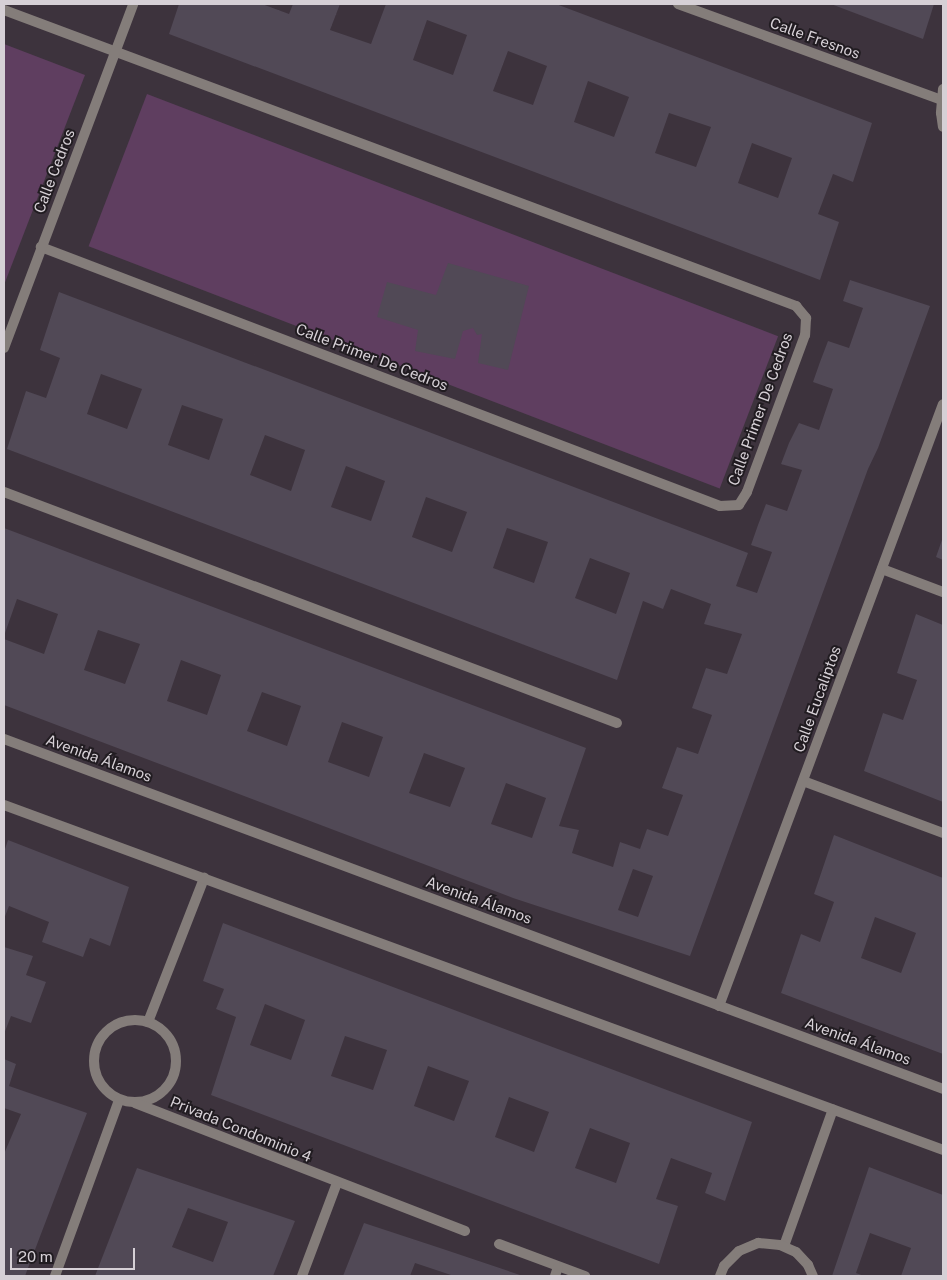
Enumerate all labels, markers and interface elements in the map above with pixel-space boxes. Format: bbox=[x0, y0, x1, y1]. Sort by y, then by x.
street label: Calle Fresnos bbox=[768, 13, 862, 63]
street label: Calle Cedros bbox=[30, 126, 78, 216]
street label: Calle Primer De Cedros bbox=[293, 320, 451, 394]
street label: Calle Primer De Cedros bbox=[724, 330, 796, 488]
street label: Calle Eucaliptos bbox=[789, 643, 845, 755]
street label: Avenida Álamos bbox=[44, 731, 154, 785]
street label: Avenida Álamos bbox=[424, 873, 534, 927]
street label: Avenida Álamos bbox=[803, 1014, 913, 1068]
street label: Privada Condominio 4 bbox=[167, 1092, 315, 1166]
scale bar bbox=[12, 1238, 138, 1270]
text: 20 m bbox=[18, 1248, 53, 1265]

